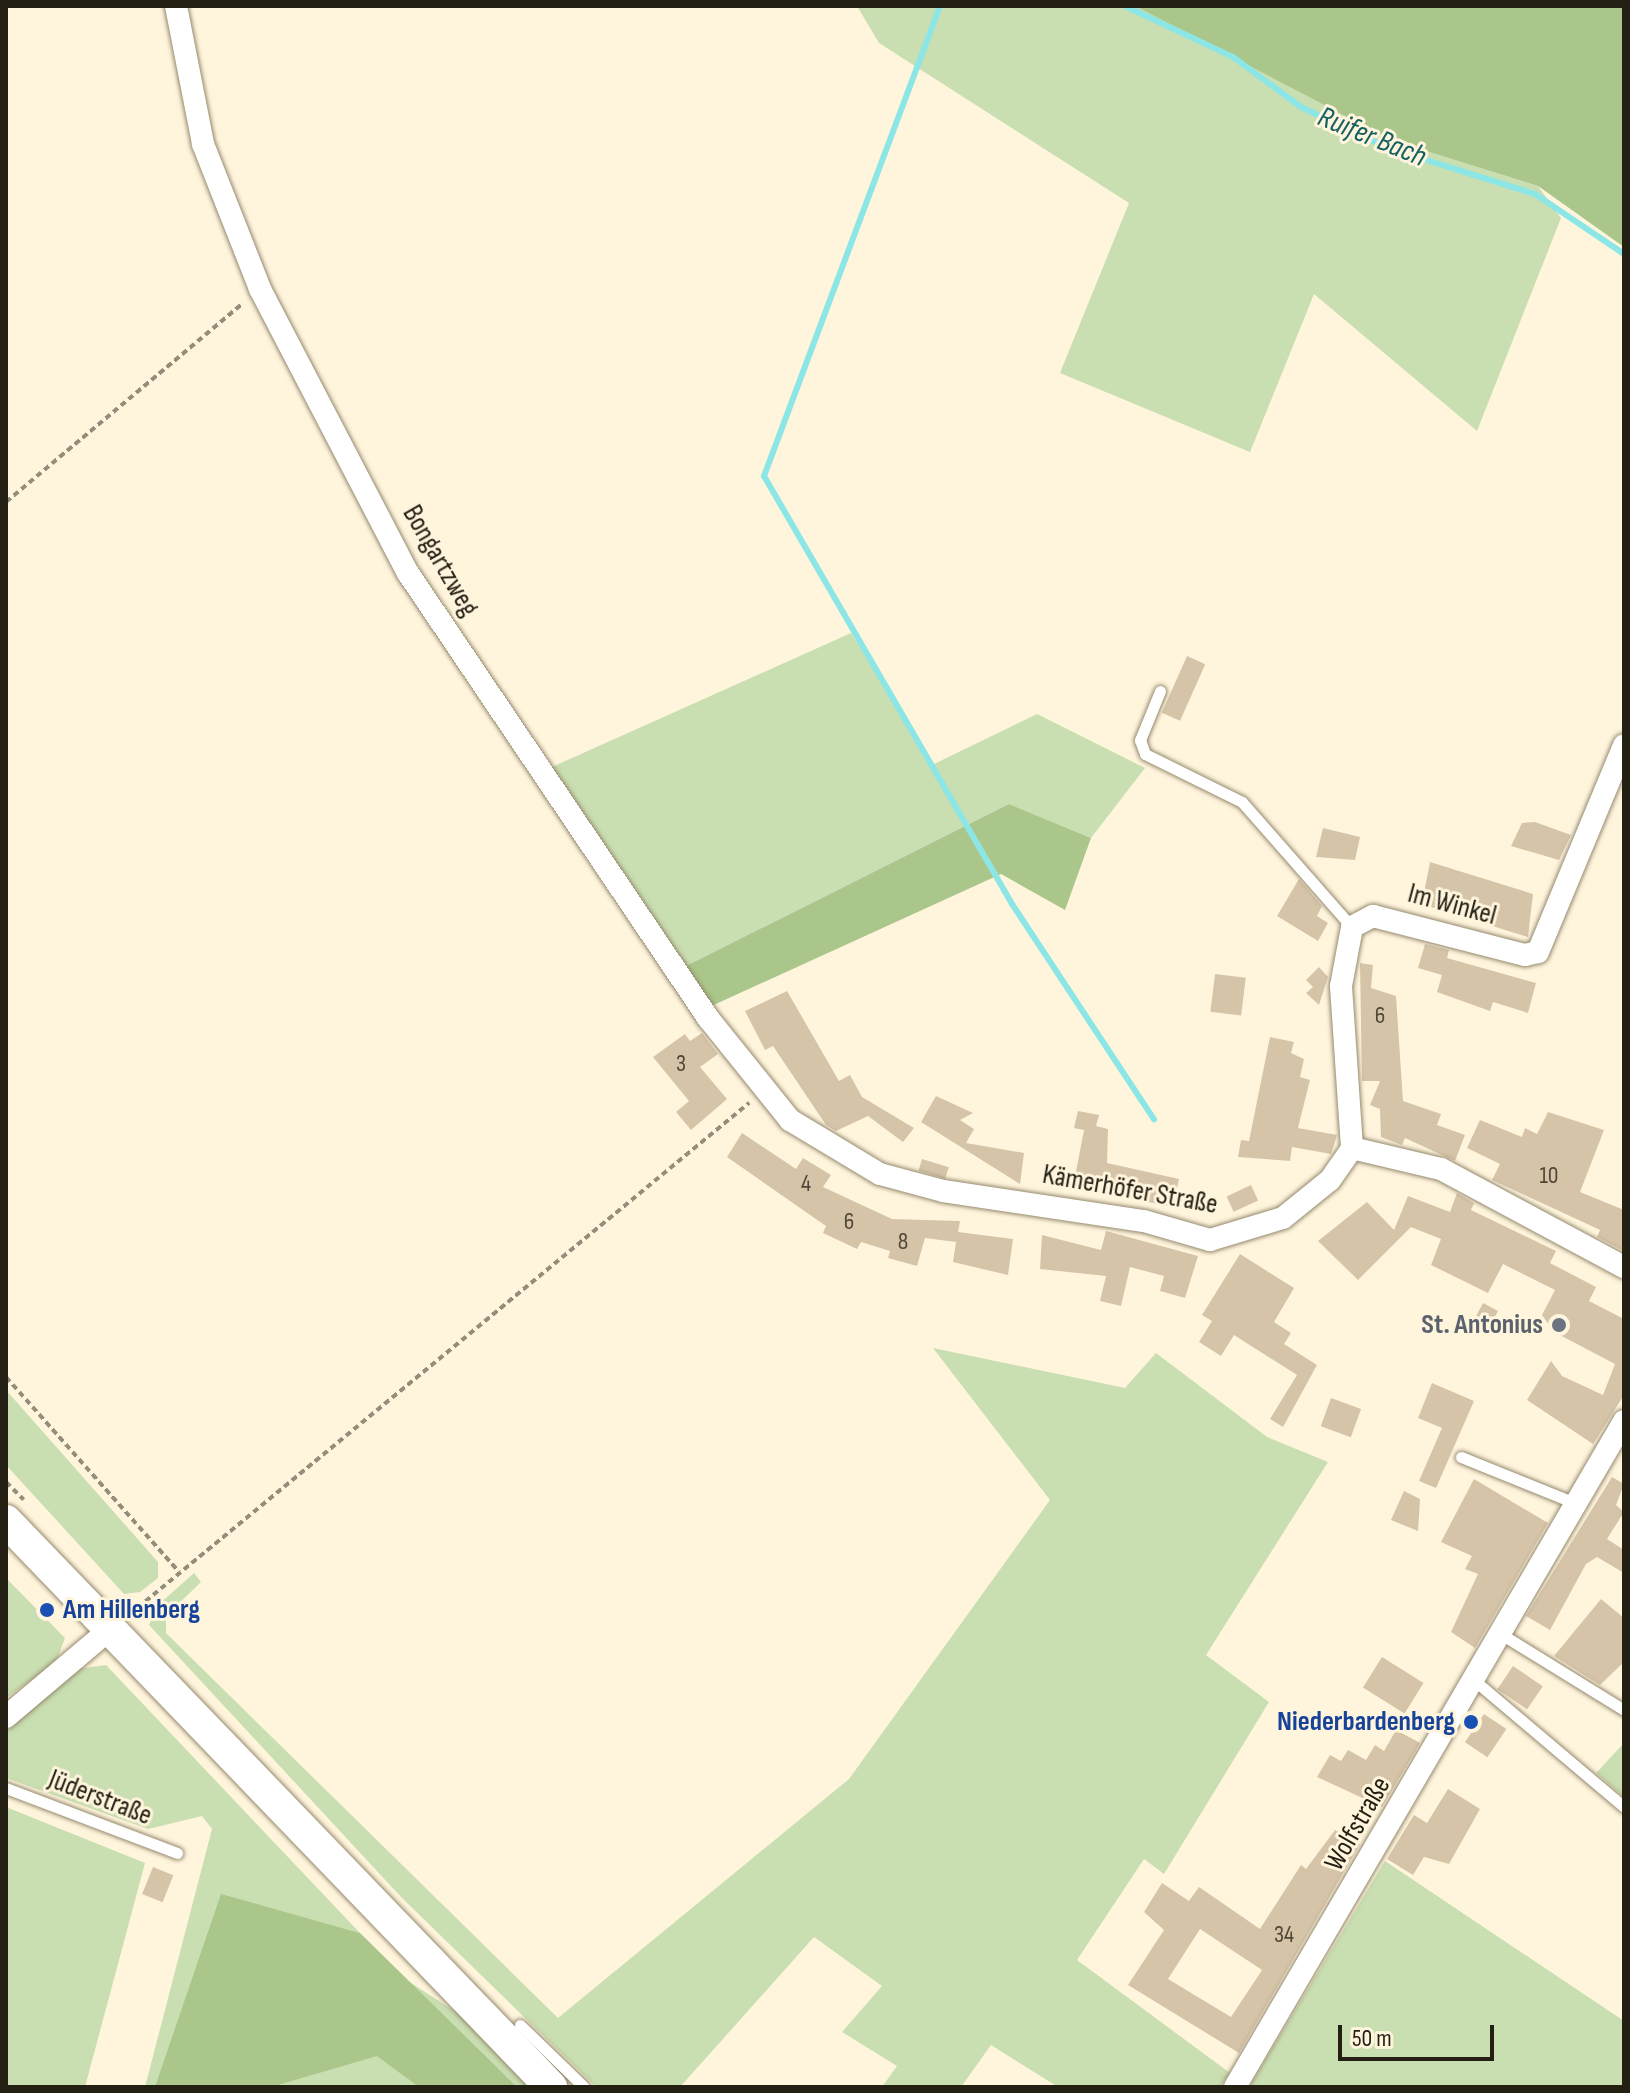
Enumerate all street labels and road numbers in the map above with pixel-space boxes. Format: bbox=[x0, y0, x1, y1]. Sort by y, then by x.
street label: Bongartzweg bbox=[395, 499, 485, 623]
street label: Im Winkel bbox=[1404, 877, 1500, 933]
street label: Kämerhöfer Straße bbox=[1040, 1158, 1220, 1222]
street label: Jüderstraße bbox=[44, 1763, 156, 1833]
street label: Wolfstraße bbox=[1318, 1771, 1398, 1877]

